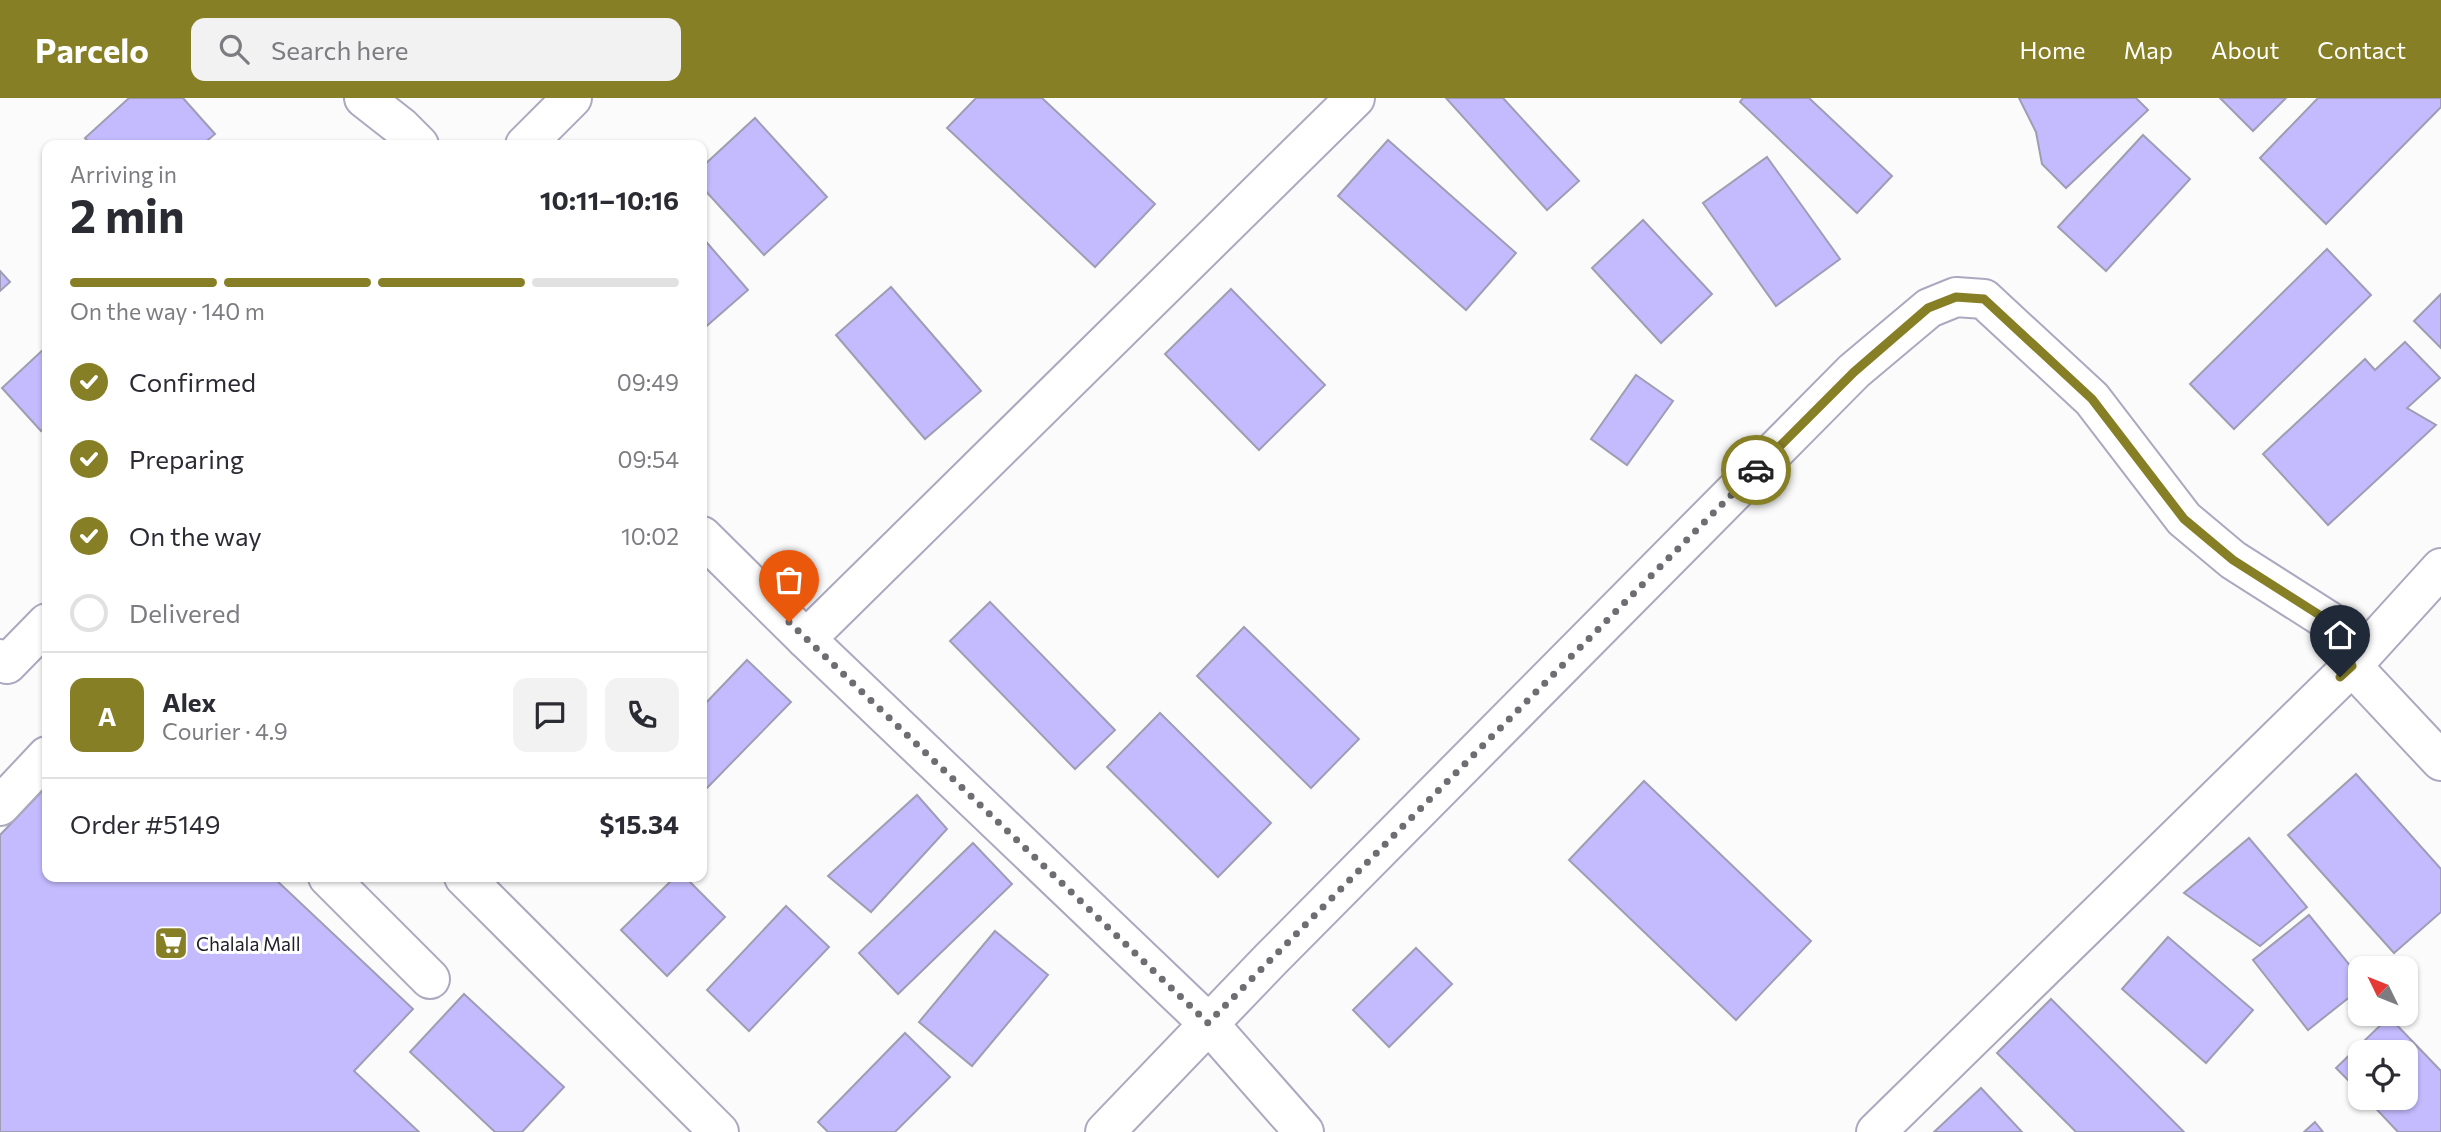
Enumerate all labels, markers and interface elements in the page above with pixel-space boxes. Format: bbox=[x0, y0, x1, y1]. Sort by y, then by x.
search box bbox=[191, 18, 681, 81]
text: Parcelo bbox=[35, 29, 149, 70]
icon: search bbox=[215, 30, 253, 68]
text: Search here bbox=[271, 34, 409, 65]
text: Home bbox=[2020, 35, 2086, 64]
text: Map bbox=[2124, 35, 2173, 64]
text: About bbox=[2211, 35, 2279, 64]
text: Contact bbox=[2317, 35, 2406, 64]
text: Arriving in bbox=[70, 160, 177, 188]
text: 10:11–10:16 bbox=[540, 184, 679, 215]
text: 2 min bbox=[70, 186, 185, 242]
text: On the way · 140 m bbox=[70, 297, 265, 325]
icon: check bbox=[70, 363, 108, 401]
text: Confirmed bbox=[129, 366, 256, 397]
text: 09:49 bbox=[617, 368, 679, 396]
courier bbox=[1721, 435, 1791, 505]
icon: check bbox=[70, 440, 108, 478]
text: Preparing bbox=[129, 443, 244, 474]
text: 09:54 bbox=[618, 445, 679, 473]
icon: car bbox=[1737, 451, 1775, 489]
icon: check bbox=[70, 517, 108, 555]
text: On the way bbox=[129, 520, 262, 551]
text: 10:02 bbox=[621, 522, 679, 550]
pin bbox=[759, 550, 819, 622]
icon: bag bbox=[770, 561, 808, 599]
text: Delivered bbox=[129, 597, 240, 628]
pin bbox=[2310, 605, 2370, 677]
icon: home bbox=[2321, 616, 2359, 654]
button: chat bbox=[513, 678, 587, 752]
button: phone bbox=[605, 678, 679, 752]
text: Alex bbox=[162, 686, 216, 717]
text: A bbox=[98, 700, 116, 731]
text: Courier · 4.9 bbox=[162, 717, 288, 745]
text: Order #5149 bbox=[70, 808, 220, 839]
text: $15.34 bbox=[600, 808, 679, 839]
supermarket icon: Chalala Mall bbox=[152, 924, 190, 962]
place label: Chalala Mall bbox=[196, 932, 301, 955]
north arrow bbox=[2348, 956, 2418, 1026]
map controls bbox=[2348, 956, 2418, 1110]
button: locate bbox=[2348, 1040, 2418, 1110]

